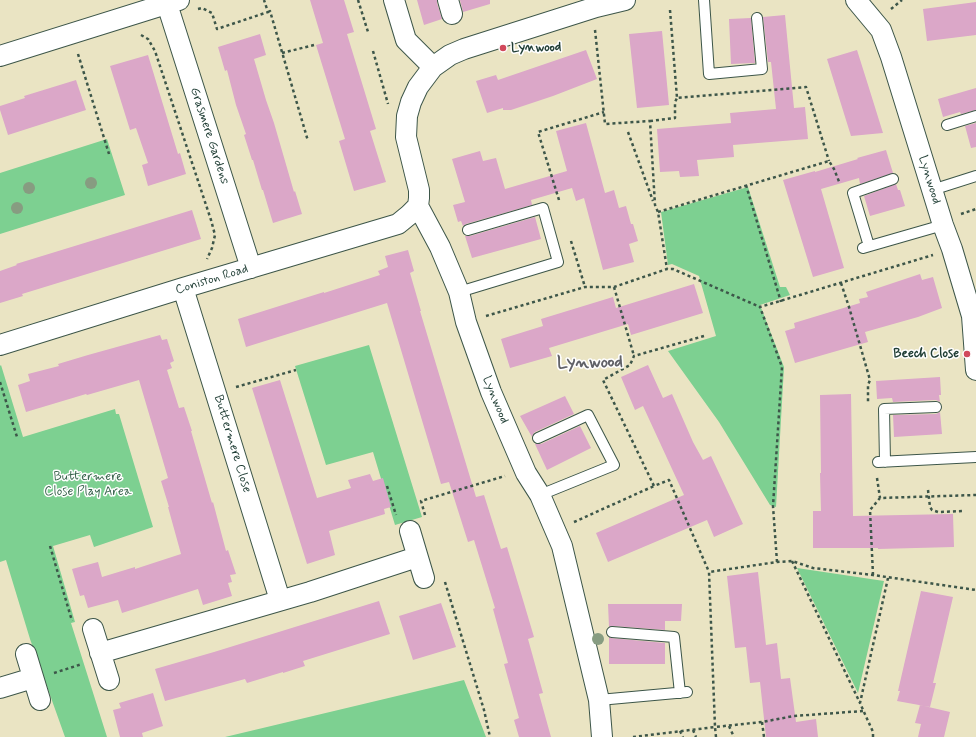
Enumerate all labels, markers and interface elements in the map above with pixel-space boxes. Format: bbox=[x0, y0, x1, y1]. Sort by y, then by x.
place label: Lynwood bbox=[511, 40, 561, 56]
marker: Lynwood bbox=[498, 43, 508, 53]
street label: Grasmere Gardens bbox=[186, 86, 232, 186]
street label: Lynwood bbox=[914, 154, 944, 206]
street label: Coniston Road bbox=[174, 262, 250, 298]
place label: Beech Close bbox=[893, 346, 959, 362]
marker: Beech Close bbox=[962, 349, 972, 359]
district label: Lynwood bbox=[557, 353, 623, 373]
street label: Lynwood bbox=[478, 374, 512, 426]
street label: Buttermere Close bbox=[210, 393, 254, 495]
park label: Buttermere Close Play Area bbox=[44, 469, 132, 500]

